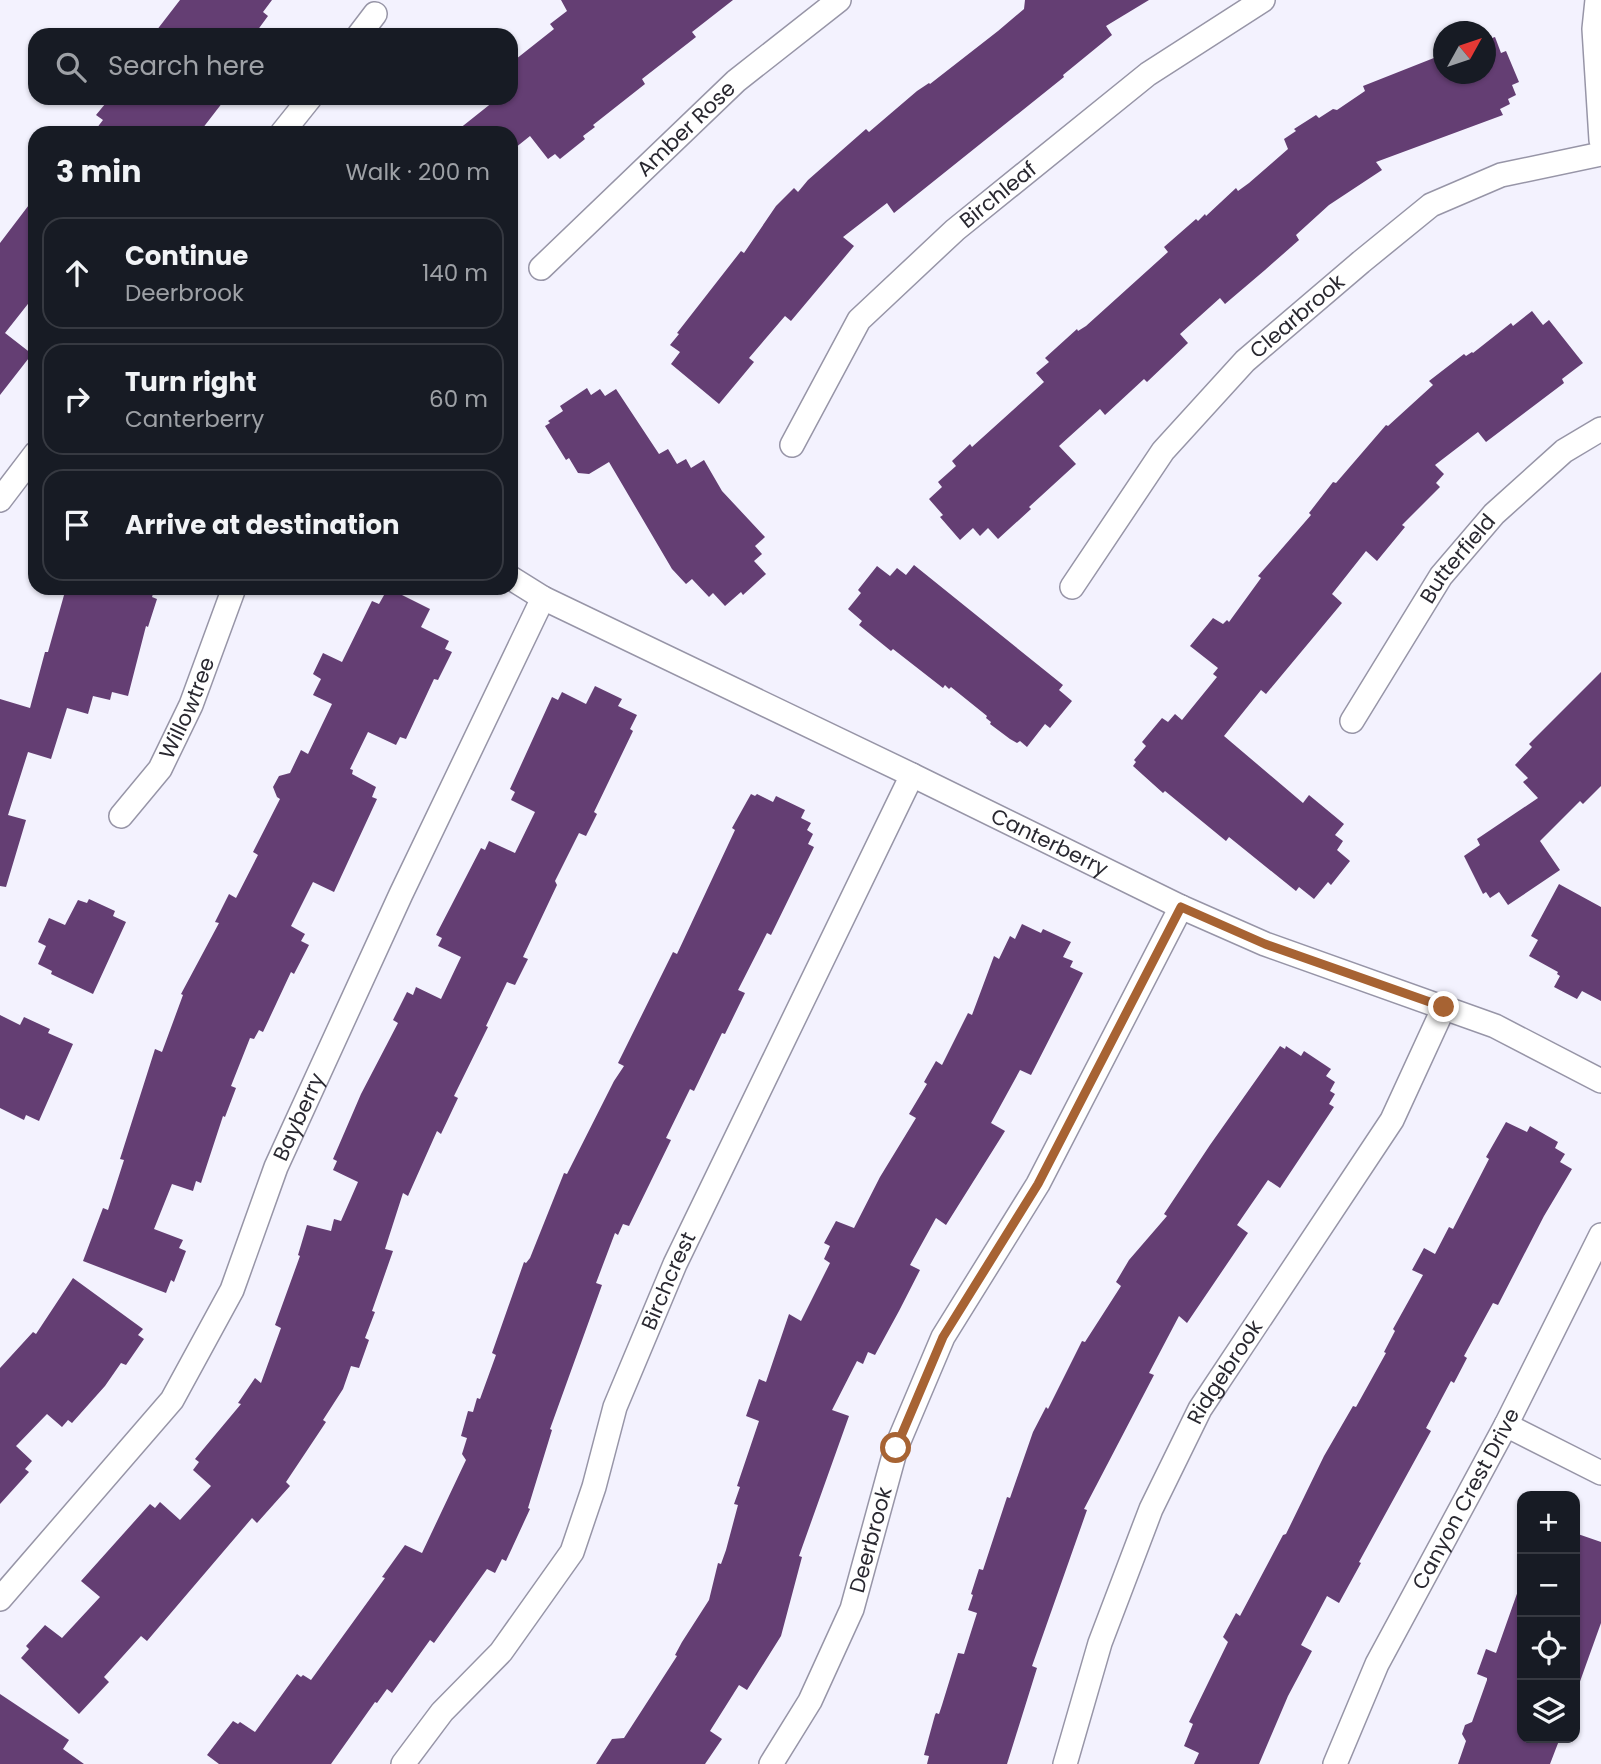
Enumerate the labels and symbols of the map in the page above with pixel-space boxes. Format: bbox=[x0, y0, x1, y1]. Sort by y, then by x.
north arrow bbox=[1433, 21, 1496, 84]
street label: Amber Rose bbox=[630, 74, 741, 183]
street label: Birchleaf bbox=[953, 155, 1043, 235]
street label: Clearbrook bbox=[1243, 267, 1351, 365]
street label: Butterfield bbox=[1413, 507, 1502, 609]
street label: Willowtree bbox=[152, 653, 221, 764]
street label: Canterberry bbox=[986, 801, 1113, 883]
route end bbox=[1428, 991, 1459, 1022]
street label: Bayberry bbox=[266, 1068, 331, 1165]
street label: Birchcrest bbox=[634, 1227, 702, 1334]
street label: Ridgebrook bbox=[1180, 1314, 1269, 1429]
street label: Canyon Crest Drive bbox=[1405, 1403, 1526, 1595]
route start bbox=[880, 1432, 911, 1463]
street label: Deerbrook bbox=[842, 1483, 899, 1596]

